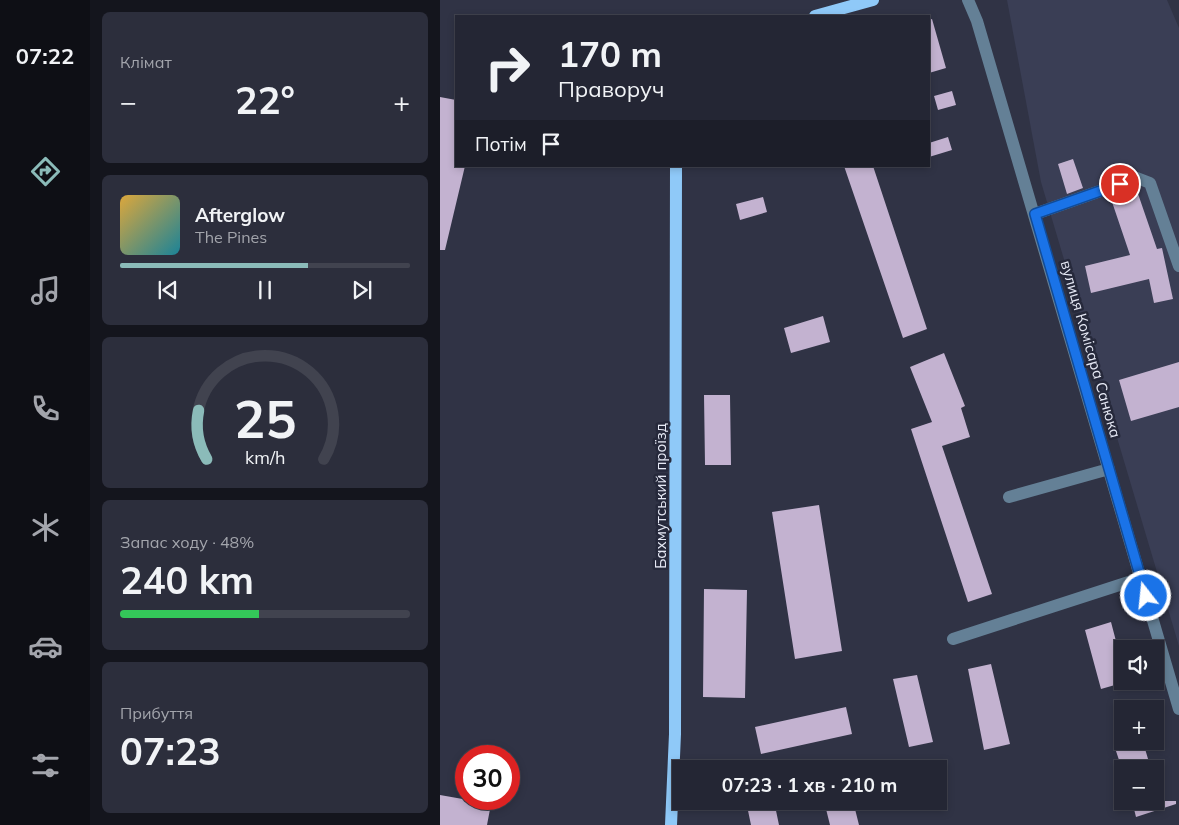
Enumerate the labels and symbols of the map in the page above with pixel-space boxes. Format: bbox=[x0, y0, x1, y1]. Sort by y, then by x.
pin bbox=[1099, 163, 1141, 205]
street label: вулиця Комісара Санюка bbox=[1057, 258, 1125, 440]
street label: Бахмутський проїзд bbox=[651, 423, 670, 569]
position arrow bbox=[1119, 569, 1171, 621]
speed limit sign: 30 bbox=[455, 745, 520, 810]

